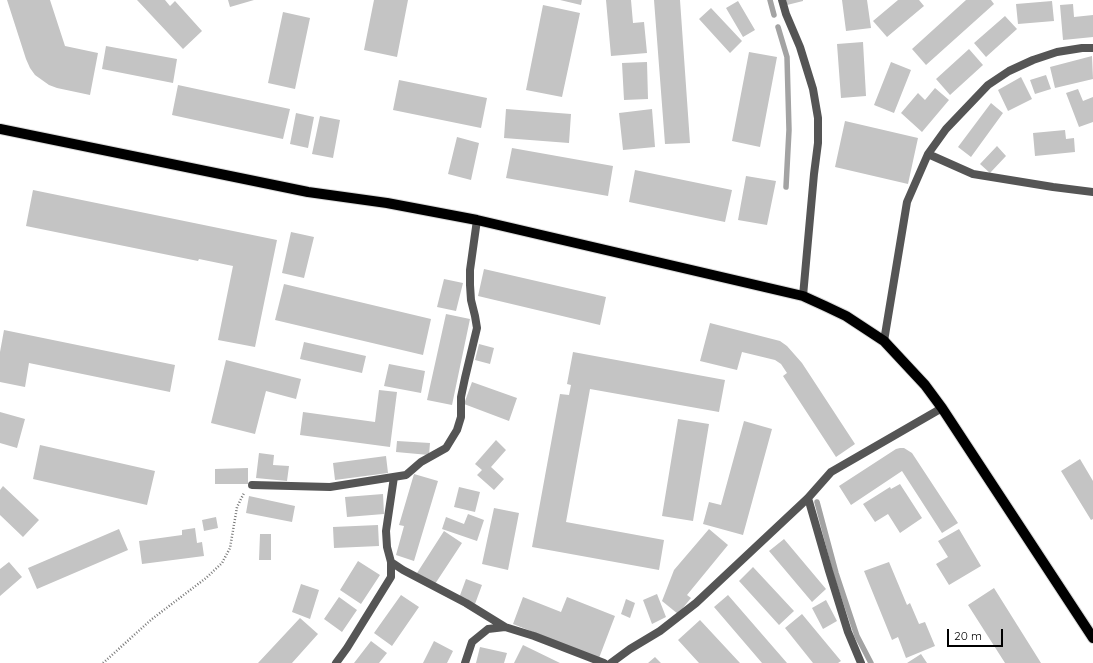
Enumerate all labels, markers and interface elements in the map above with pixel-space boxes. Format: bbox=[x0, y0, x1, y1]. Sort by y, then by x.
scale bar bbox=[949, 621, 1005, 647]
text: 20 m bbox=[954, 628, 982, 643]

